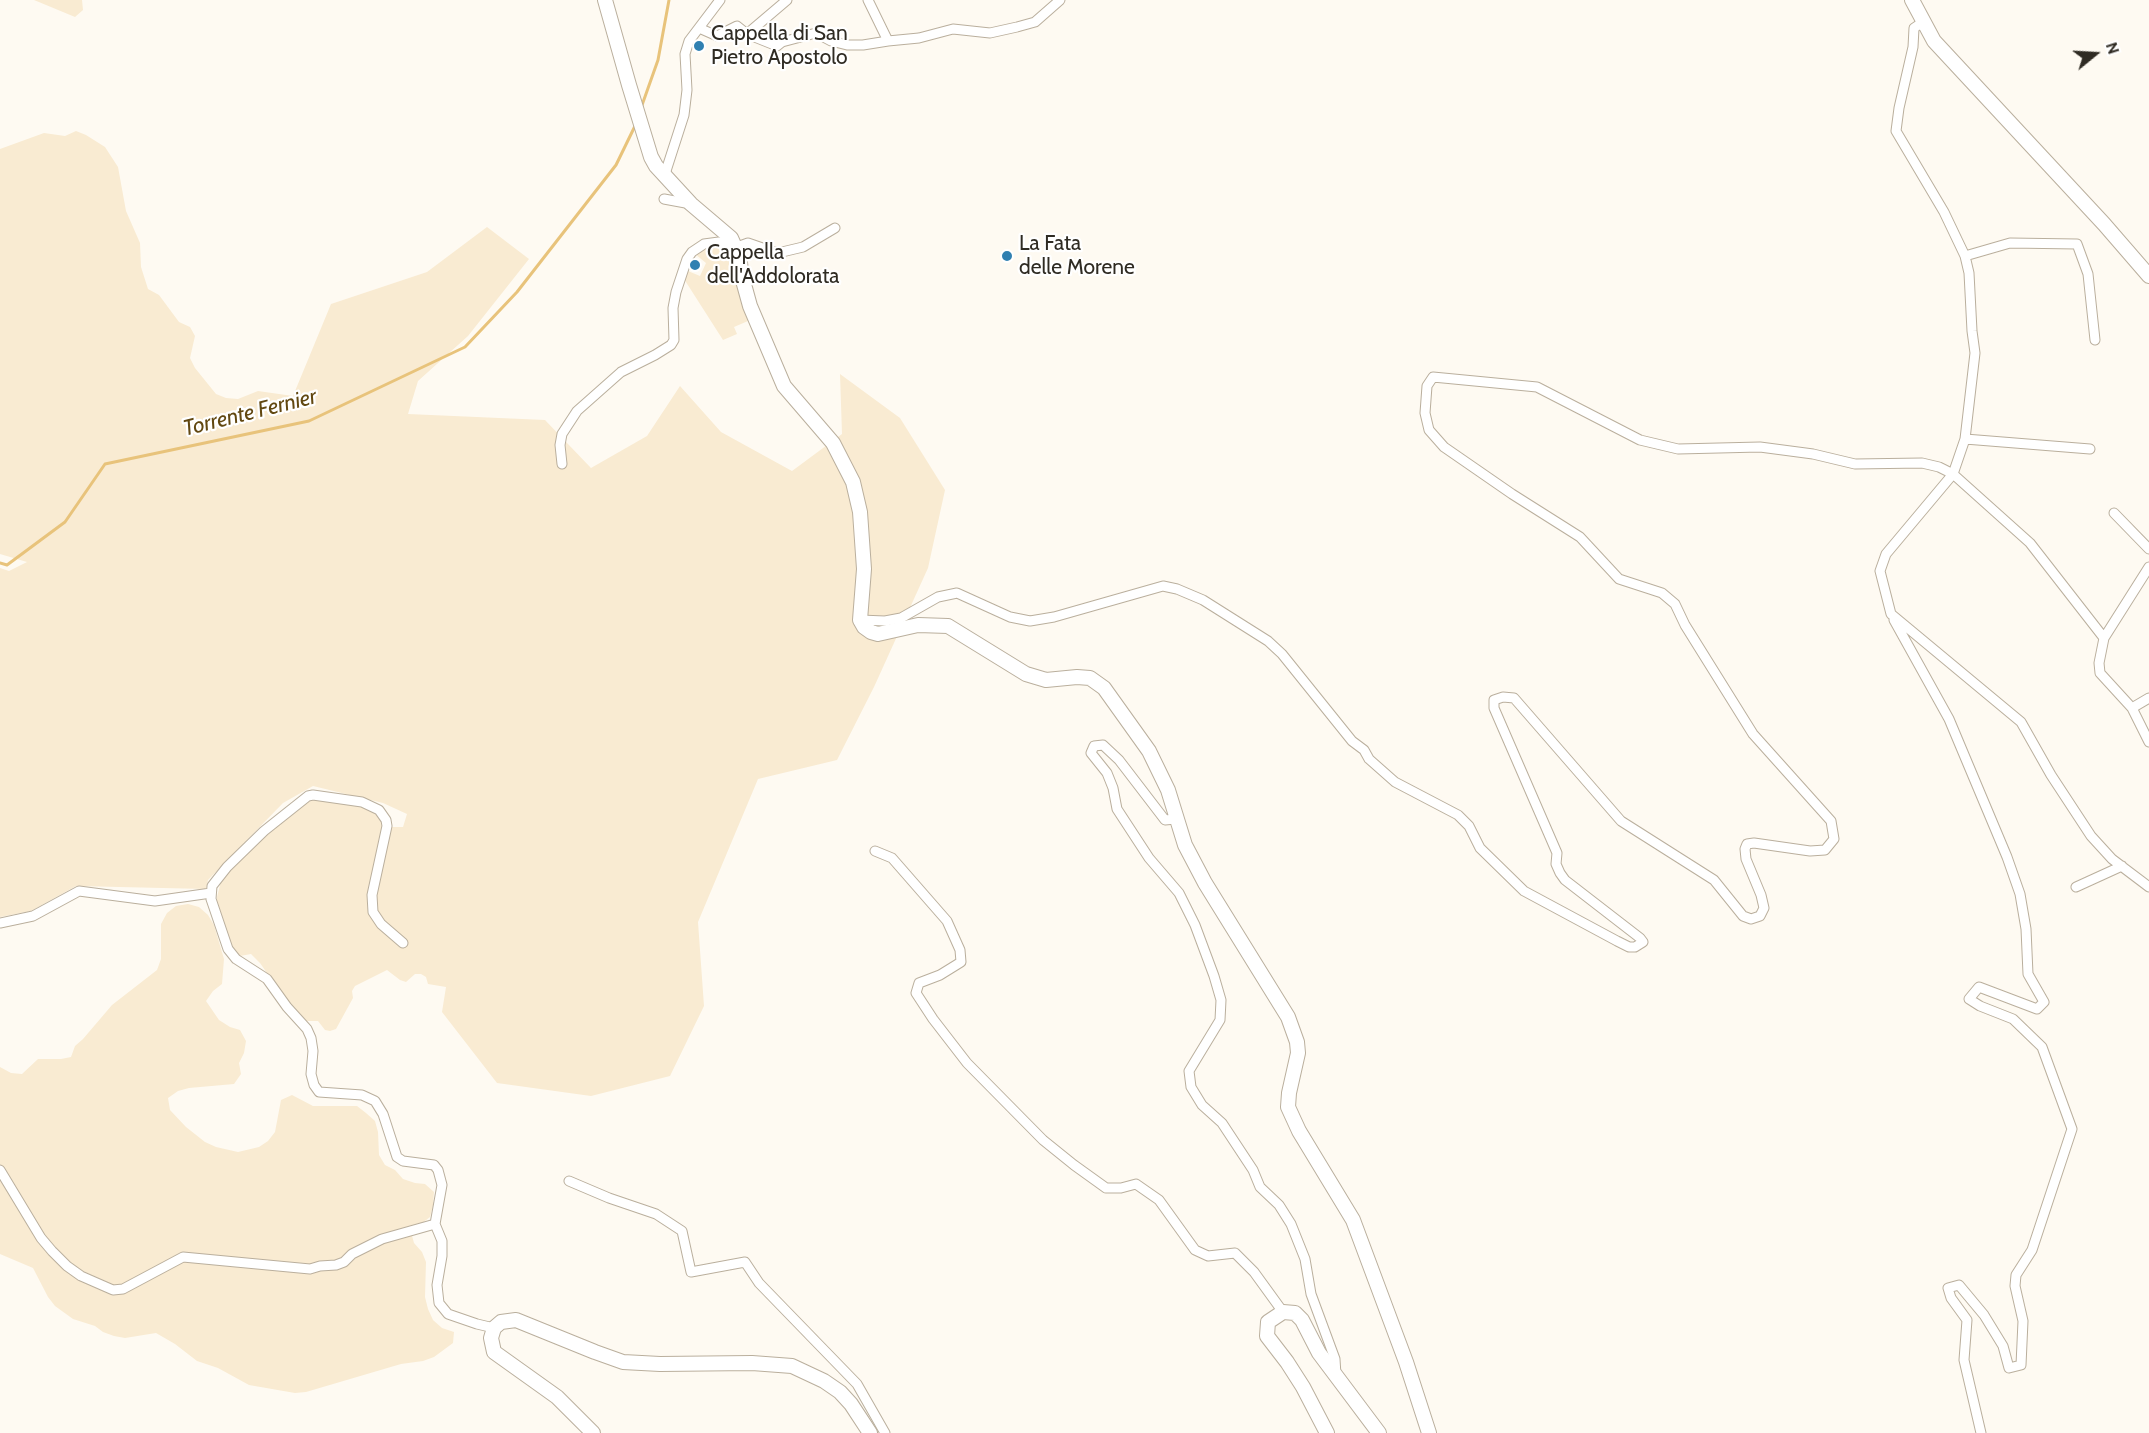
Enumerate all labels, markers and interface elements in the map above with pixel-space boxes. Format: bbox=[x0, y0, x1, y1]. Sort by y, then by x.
place label: Cappella di San Pietro Apostolo bbox=[711, 21, 848, 71]
north arrow bbox=[2065, 24, 2125, 84]
marker: Cappella di San Pietro Apostolo bbox=[692, 39, 706, 53]
text: N bbox=[2102, 40, 2123, 57]
place label: La Fata delle Morene bbox=[1019, 231, 1135, 281]
place label: Cappella dell'Addolorata bbox=[707, 240, 839, 290]
marker: La Fata delle Morene bbox=[1000, 249, 1014, 263]
marker: Cappella dell'Addolorata bbox=[688, 258, 702, 272]
water label: Torrente Fernier bbox=[180, 384, 320, 442]

